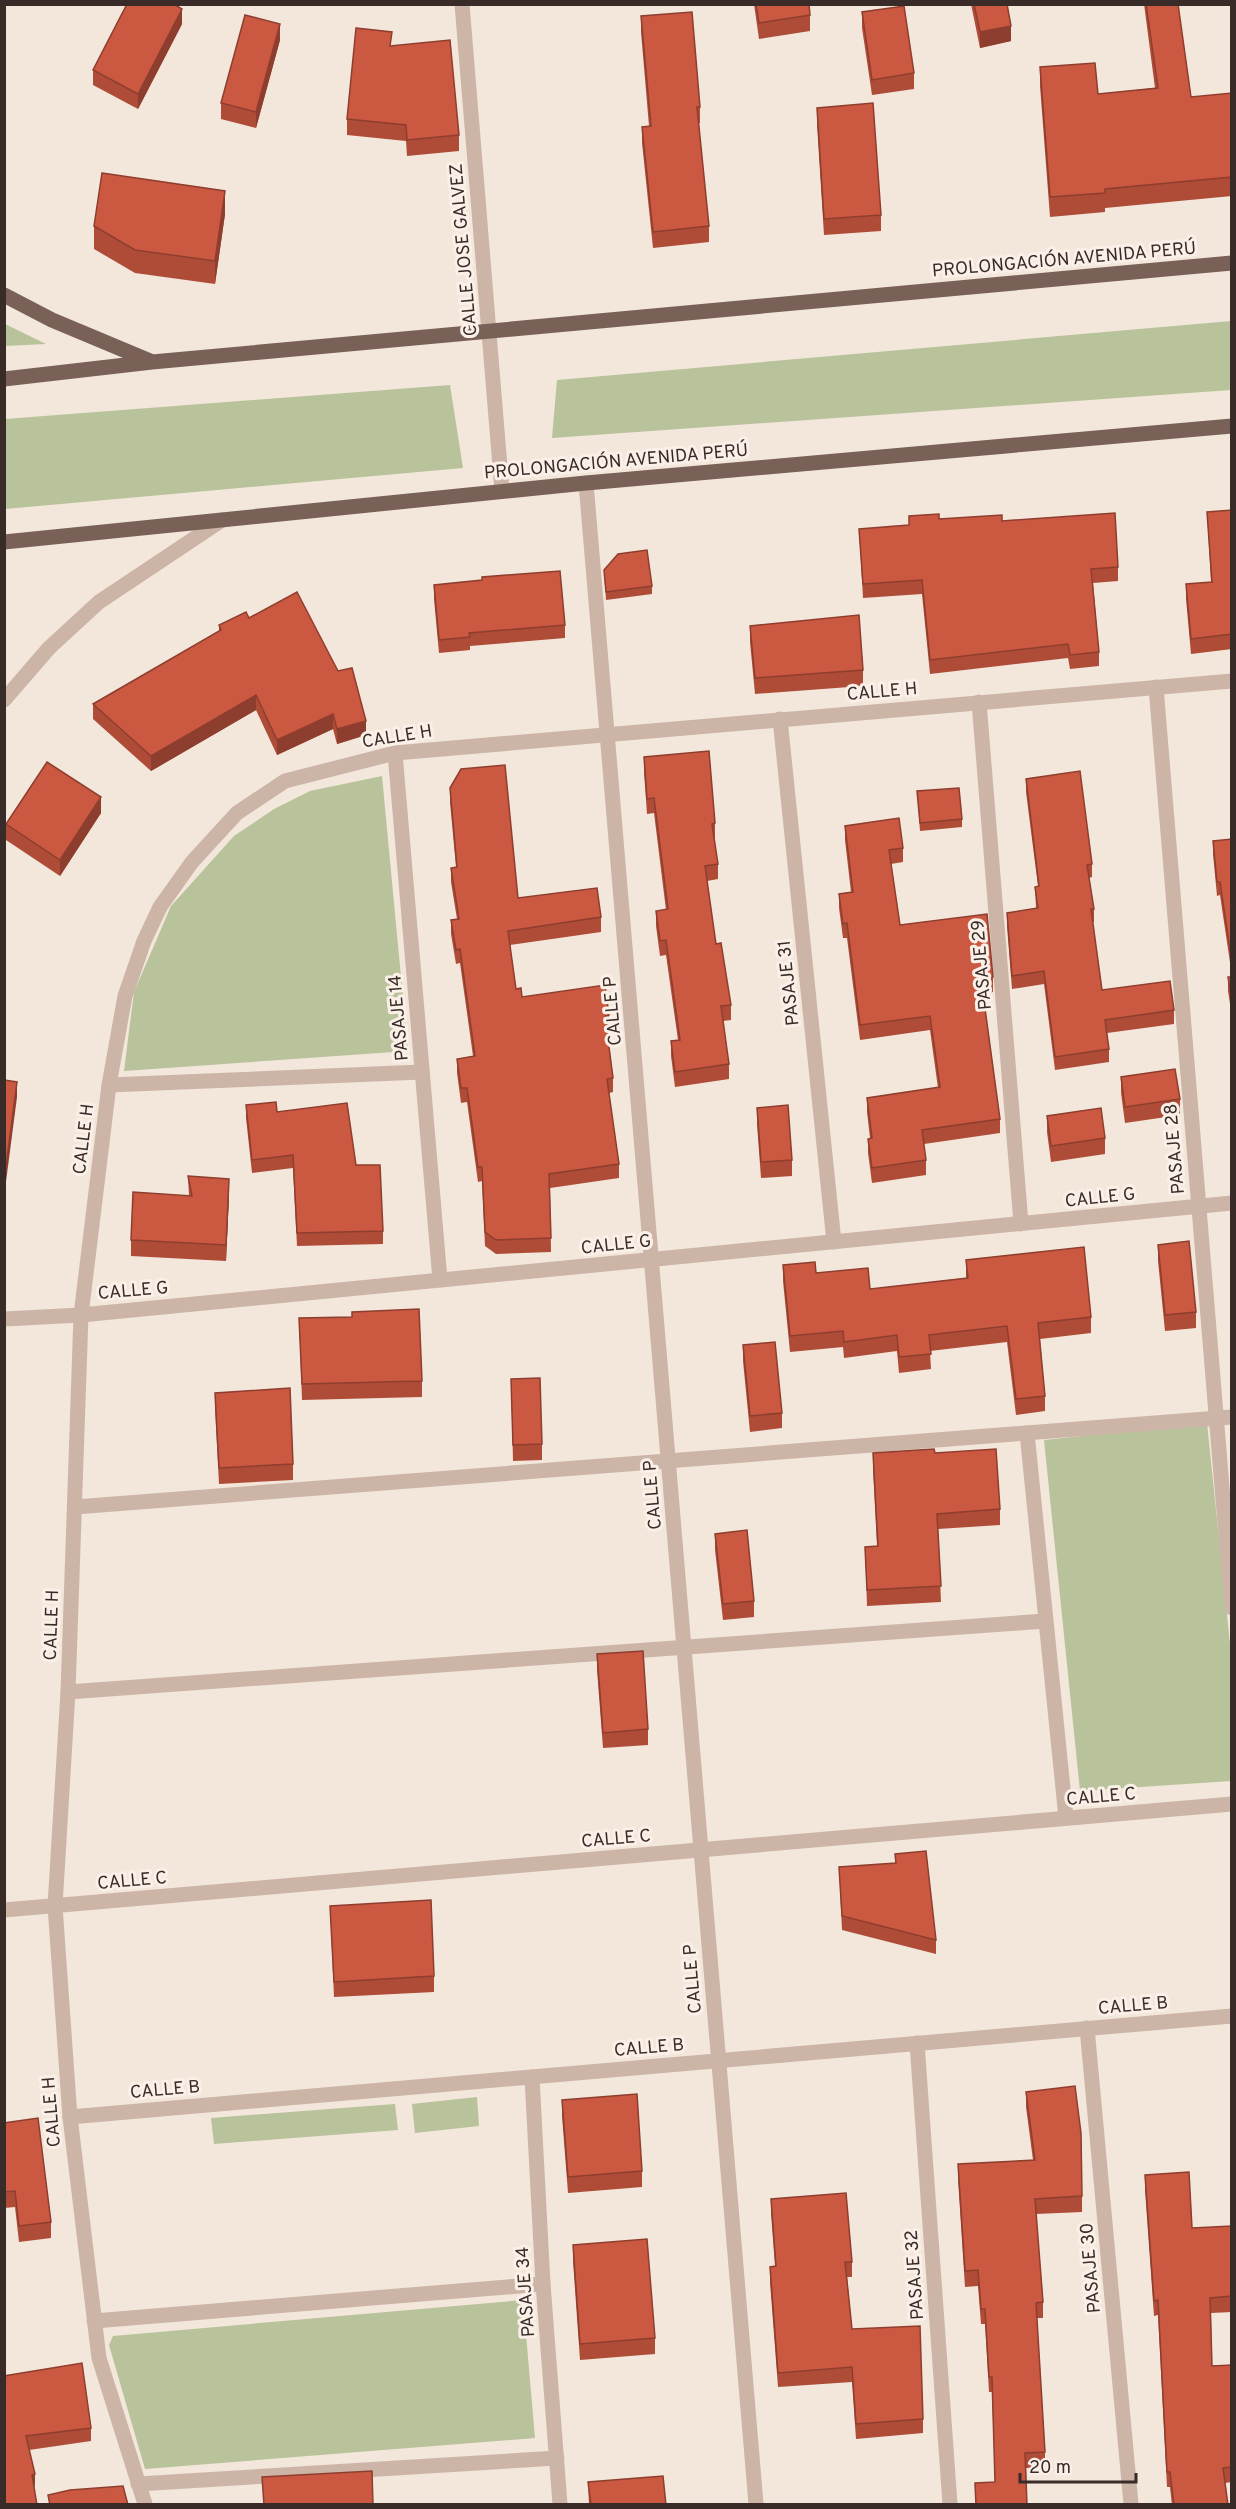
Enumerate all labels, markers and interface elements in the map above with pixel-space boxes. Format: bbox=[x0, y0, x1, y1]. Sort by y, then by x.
street label: CALLE JOSE GALVEZ bbox=[445, 163, 483, 337]
street label: PROLONGACIÓN AVENIDA PERÚ bbox=[931, 235, 1197, 284]
street label: PROLONGACIÓN AVENIDA PERÚ bbox=[483, 437, 749, 486]
street label: CALLE H bbox=[846, 678, 918, 707]
street label: CALLE H bbox=[360, 721, 434, 754]
street label: PASAJE 29 bbox=[967, 919, 998, 1011]
street label: PASAJE 31 bbox=[774, 939, 805, 1027]
street label: PASAJE 14 bbox=[384, 974, 415, 1062]
street label: CALLE P bbox=[599, 975, 628, 1047]
street label: CALLE H bbox=[69, 1103, 100, 1176]
street label: PASAJE 28 bbox=[1160, 1103, 1191, 1195]
street label: CALLE G bbox=[1064, 1183, 1137, 1214]
street label: CALLE G bbox=[580, 1230, 653, 1261]
street label: CALLE G bbox=[97, 1277, 169, 1306]
street label: CALLE P bbox=[639, 1459, 668, 1531]
street label: CALLE H bbox=[40, 1589, 65, 1661]
street label: CALLE C bbox=[1065, 1783, 1137, 1812]
street label: CALLE C bbox=[580, 1825, 652, 1854]
street label: CALLE C bbox=[96, 1867, 168, 1896]
street label: CALLE P bbox=[679, 1943, 708, 2015]
street label: CALLE B bbox=[1097, 1992, 1169, 2021]
street label: CALLE B bbox=[613, 2034, 685, 2063]
street label: CALLE H bbox=[38, 2076, 67, 2148]
street label: CALLE B bbox=[129, 2076, 201, 2105]
street label: PASAJE 30 bbox=[1076, 2222, 1107, 2314]
street label: PASAJE 32 bbox=[901, 2229, 930, 2321]
street label: PASAJE 34 bbox=[512, 2246, 541, 2338]
scale bar bbox=[1020, 2446, 1136, 2484]
text: 20 m bbox=[1029, 2457, 1071, 2480]

